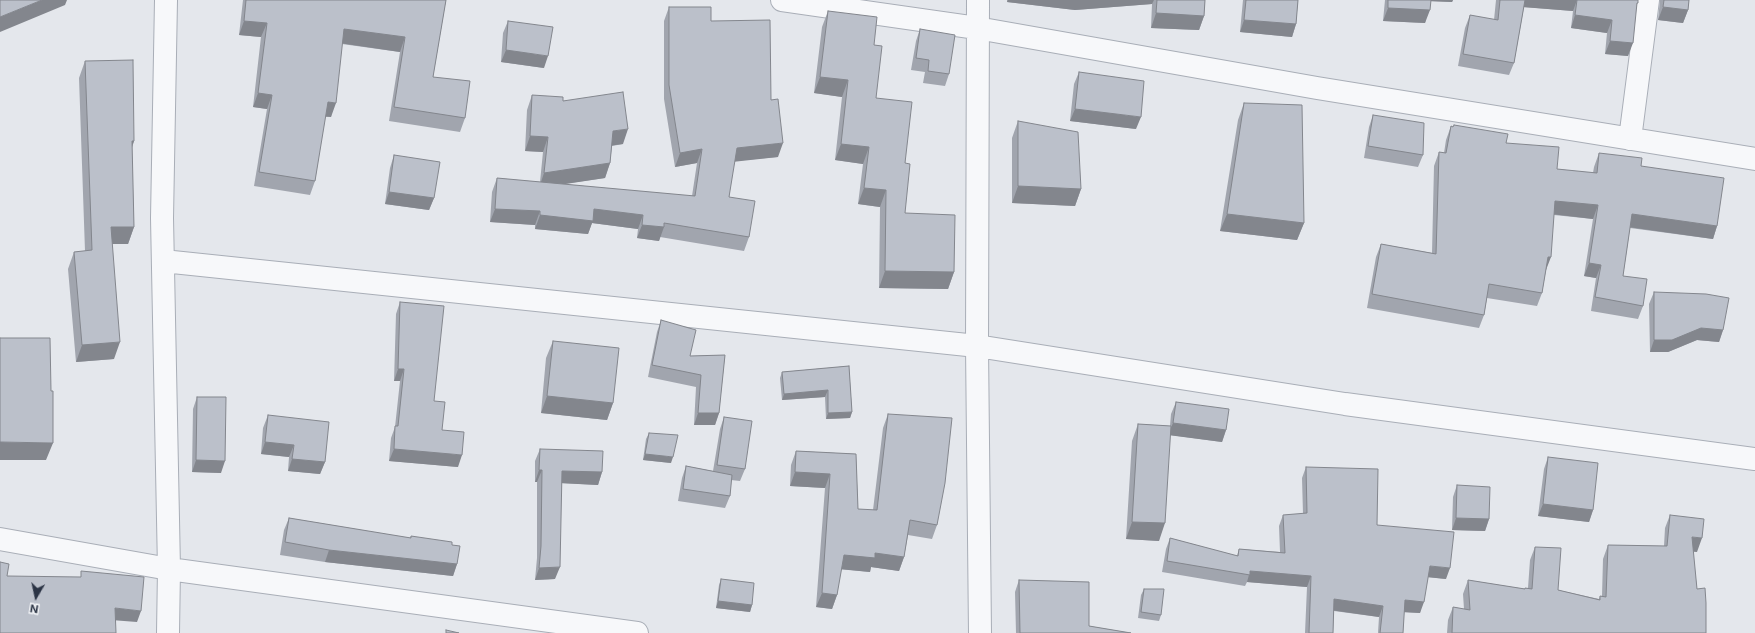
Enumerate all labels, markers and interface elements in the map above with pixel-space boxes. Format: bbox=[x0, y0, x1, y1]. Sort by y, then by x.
north arrow bbox=[16, 577, 56, 617]
text: N bbox=[29, 601, 39, 616]

